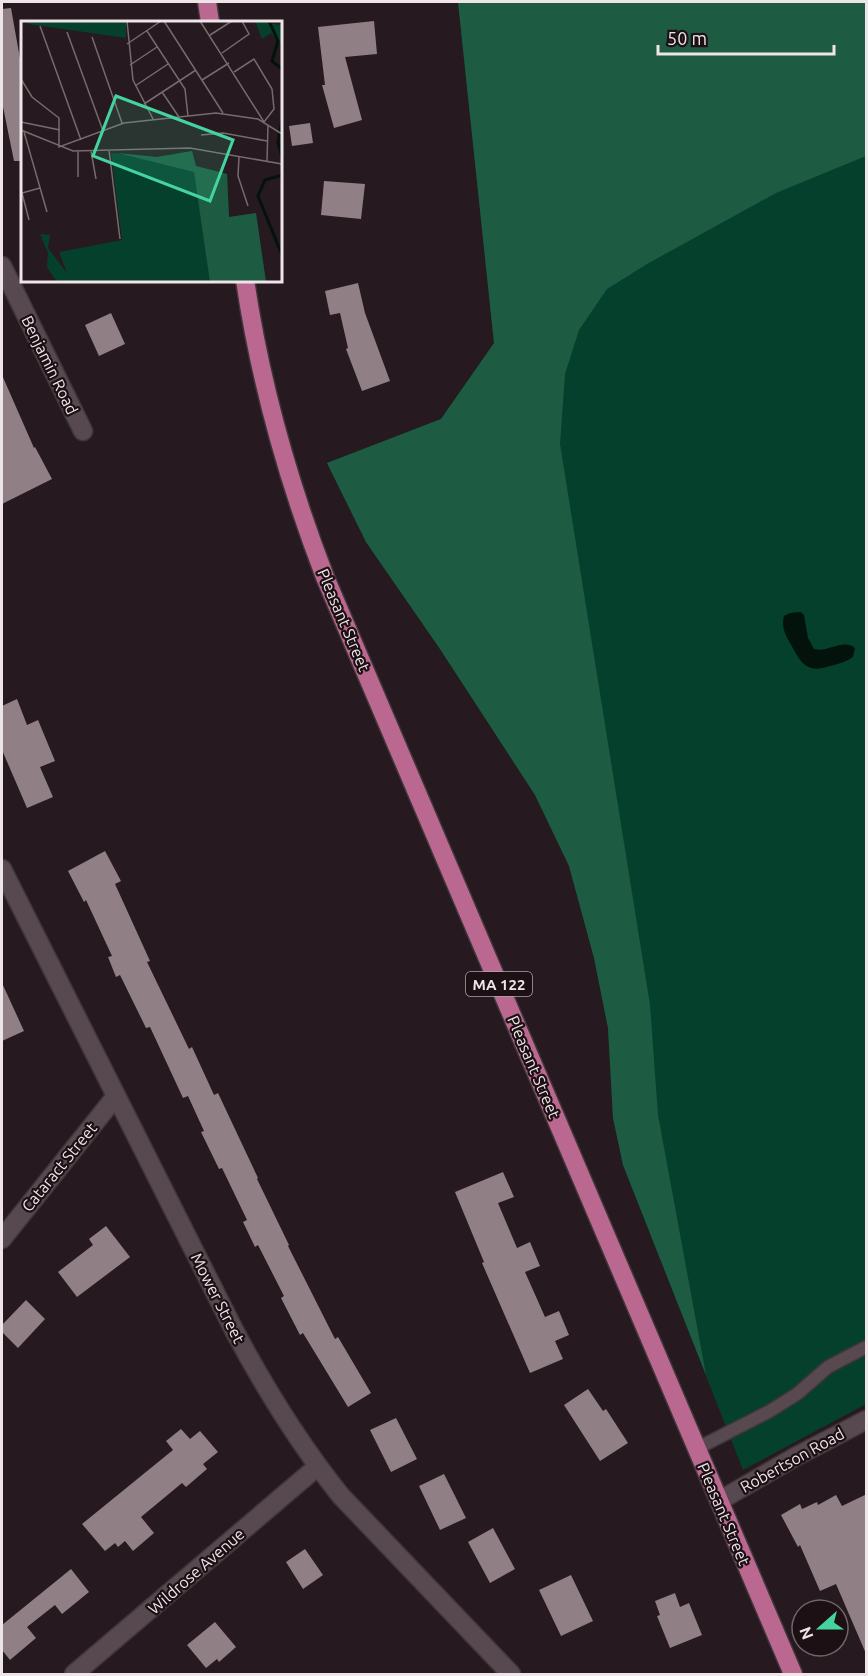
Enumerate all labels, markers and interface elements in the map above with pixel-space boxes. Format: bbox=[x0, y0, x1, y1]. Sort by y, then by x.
scale bar bbox=[658, 18, 834, 56]
inset map bbox=[21, 21, 282, 282]
text: 50 m bbox=[667, 28, 707, 48]
street label: Benjamin Road bbox=[18, 313, 82, 417]
street label: Pleasant Street bbox=[314, 566, 374, 675]
road number: MA 122 bbox=[466, 972, 532, 996]
street label: Pleasant Street bbox=[504, 1013, 564, 1122]
street label: Cataract Street bbox=[18, 1118, 101, 1215]
street label: Mower Street bbox=[188, 1250, 249, 1347]
street label: Robertson Road bbox=[737, 1424, 847, 1496]
street label: Pleasant Street bbox=[694, 1460, 754, 1569]
street label: Wildrose Avenue bbox=[144, 1524, 248, 1618]
north arrow bbox=[790, 1598, 850, 1658]
text: N bbox=[795, 1625, 817, 1642]

